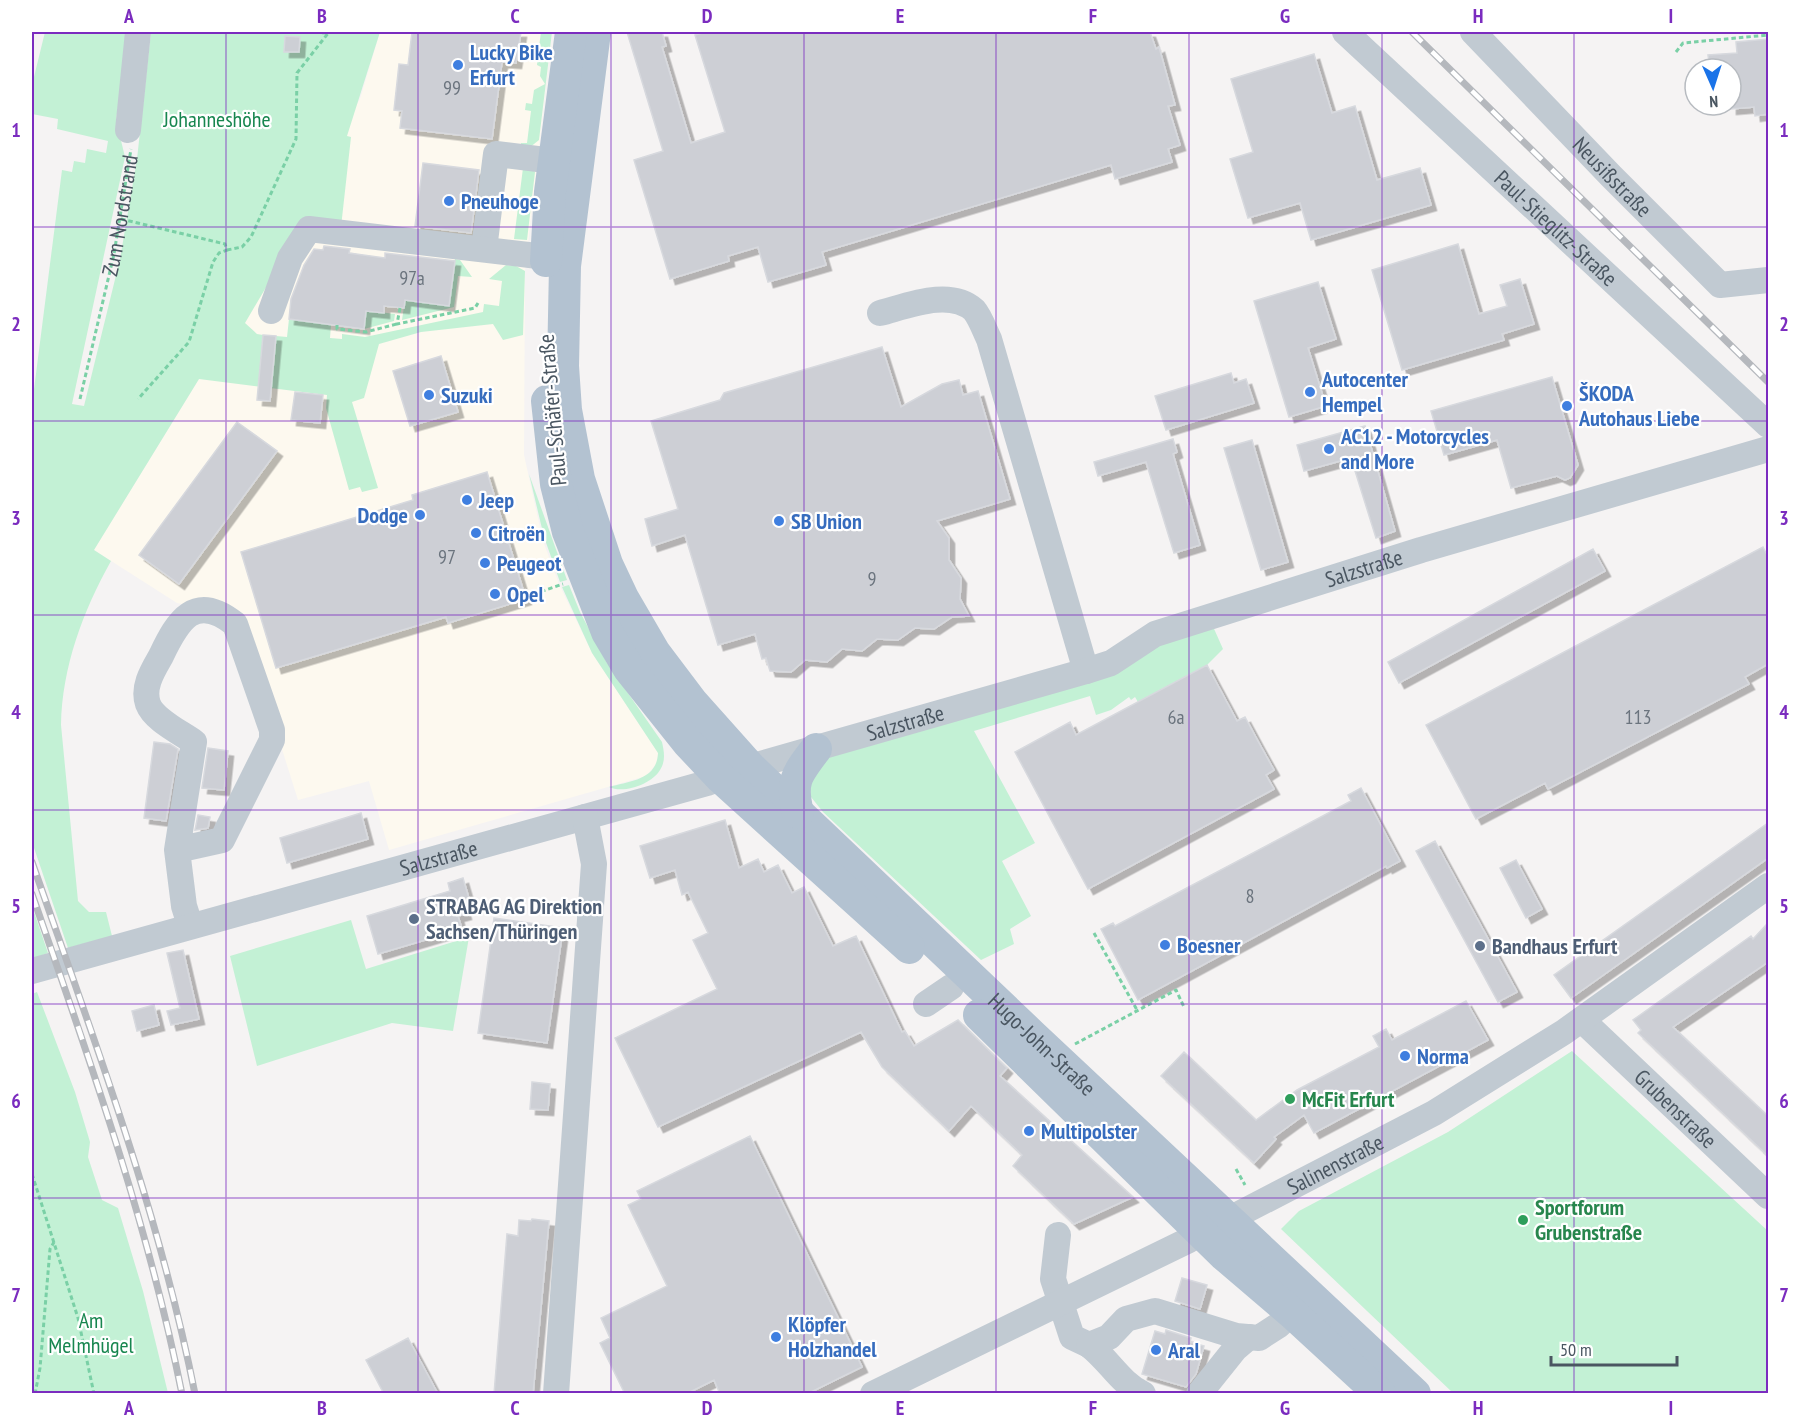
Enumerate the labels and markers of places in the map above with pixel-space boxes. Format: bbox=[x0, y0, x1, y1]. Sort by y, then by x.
place label: Lucky Bike Erfurt bbox=[470, 38, 553, 91]
marker: Lucky Bike Erfurt bbox=[451, 58, 465, 72]
place label: Pneuhoge bbox=[461, 187, 539, 215]
marker: Pneuhoge bbox=[442, 194, 456, 208]
place label: Autocenter Hempel bbox=[1321, 365, 1409, 418]
place label: ŠKODA Autohaus Liebe bbox=[1578, 379, 1700, 432]
place label: Suzuki bbox=[441, 381, 493, 409]
marker: Autocenter Hempel bbox=[1303, 385, 1317, 399]
marker: Suzuki bbox=[422, 388, 436, 402]
marker: ŠKODA Autohaus Liebe bbox=[1560, 399, 1574, 413]
place label: AC12 - Motorcycles and More bbox=[1340, 422, 1489, 475]
marker: AC12 - Motorcycles and More bbox=[1322, 442, 1336, 456]
place label: Jeep bbox=[478, 486, 514, 514]
marker: Jeep bbox=[460, 493, 474, 507]
place label: Dodge bbox=[357, 501, 408, 529]
place label: SB Union bbox=[791, 507, 862, 535]
marker: Dodge bbox=[413, 508, 427, 522]
marker: SB Union bbox=[772, 514, 786, 528]
place label: Citroën bbox=[488, 519, 545, 547]
marker: Citroën bbox=[469, 526, 483, 540]
place label: Peugeot bbox=[497, 549, 562, 577]
marker: Peugeot bbox=[478, 556, 492, 570]
place label: Opel bbox=[507, 580, 544, 608]
marker: Opel bbox=[488, 587, 502, 601]
place label: STRABAG AG Direktion Sachsen/Thüringen bbox=[426, 892, 602, 945]
marker: STRABAG AG Direktion Sachsen/Thüringen bbox=[407, 912, 421, 926]
place label: Boesner bbox=[1177, 931, 1241, 959]
place label: Bandhaus Erfurt bbox=[1492, 932, 1618, 960]
marker: Boesner bbox=[1158, 938, 1172, 952]
marker: Bandhaus Erfurt bbox=[1473, 939, 1487, 953]
place label: Norma bbox=[1417, 1042, 1469, 1070]
marker: Norma bbox=[1398, 1049, 1412, 1063]
place label: McFit Erfurt bbox=[1302, 1085, 1395, 1113]
marker: McFit Erfurt bbox=[1283, 1092, 1297, 1106]
place label: Multipolster bbox=[1041, 1117, 1138, 1145]
marker: Multipolster bbox=[1022, 1124, 1036, 1138]
place label: Sportforum Grubenstraße bbox=[1535, 1193, 1642, 1246]
marker: Sportforum Grubenstraße bbox=[1516, 1213, 1530, 1227]
place label: Klöpfer Holzhandel bbox=[788, 1310, 877, 1363]
marker: Klöpfer Holzhandel bbox=[769, 1330, 783, 1344]
place label: Aral bbox=[1167, 1336, 1201, 1364]
marker: Aral bbox=[1149, 1343, 1163, 1357]

